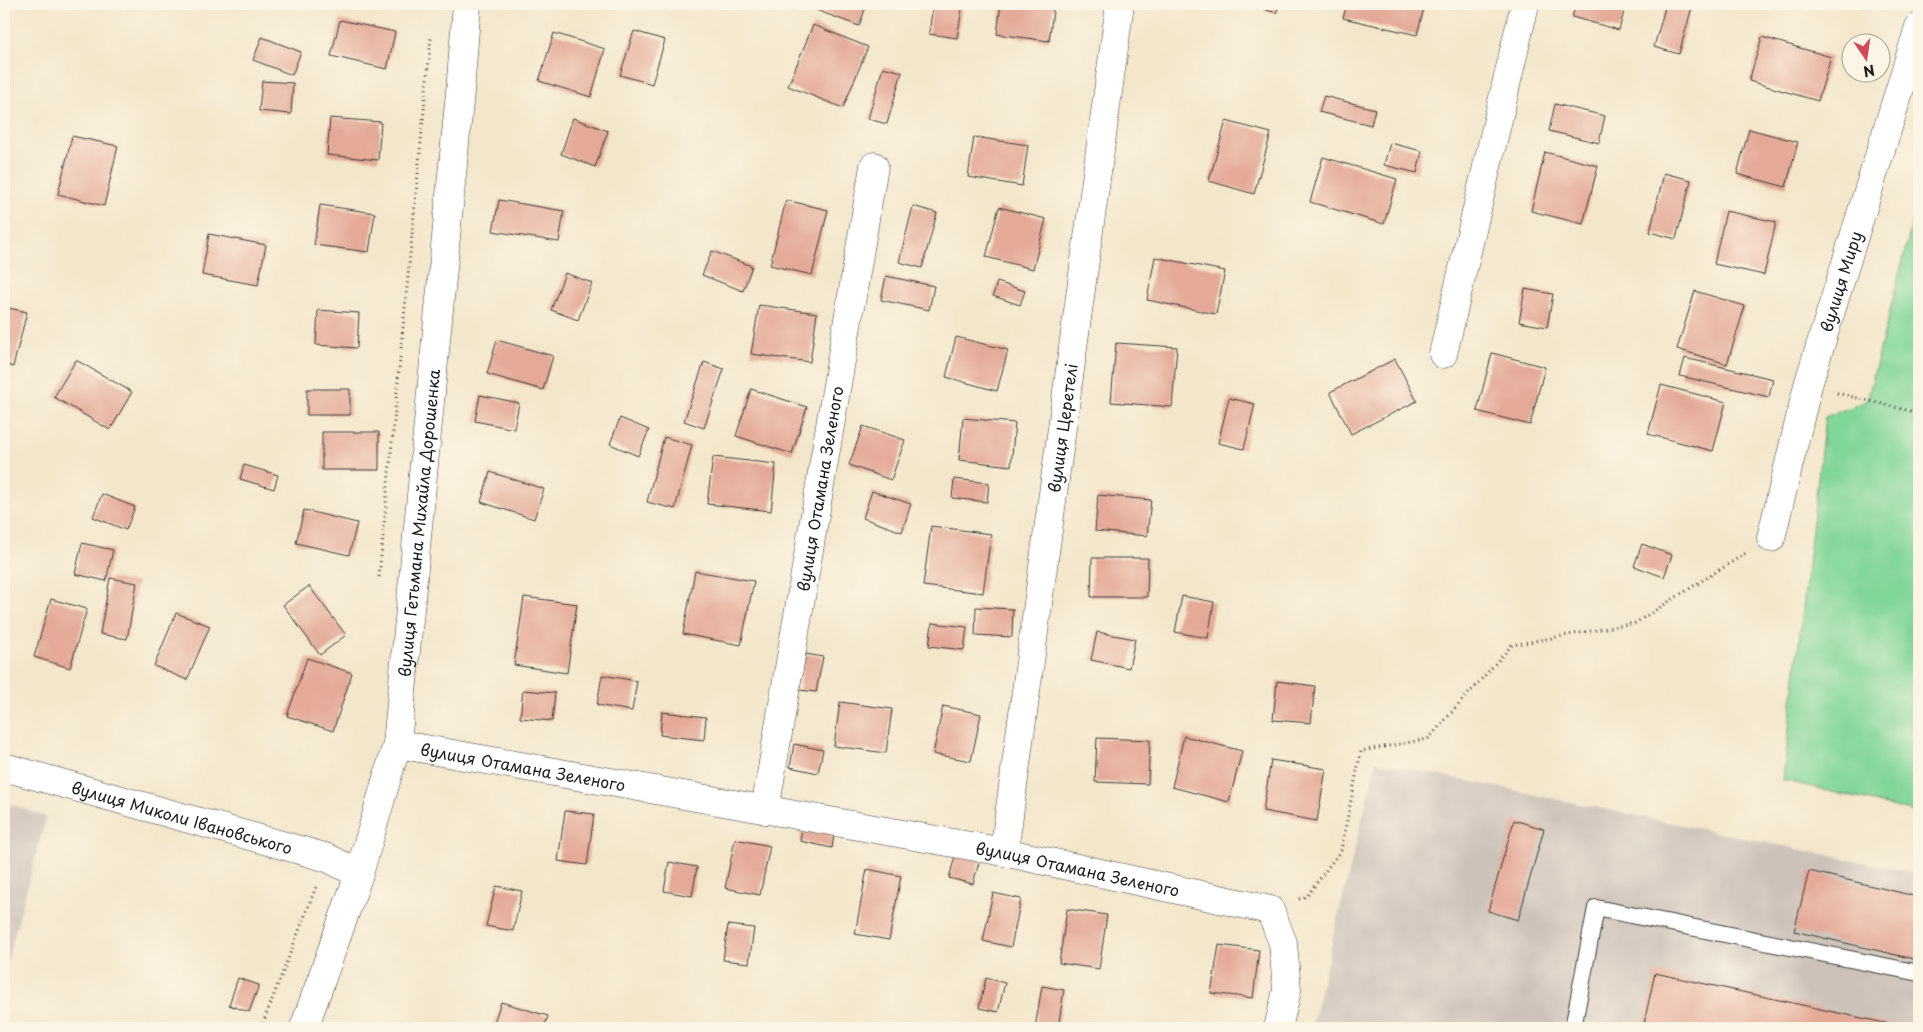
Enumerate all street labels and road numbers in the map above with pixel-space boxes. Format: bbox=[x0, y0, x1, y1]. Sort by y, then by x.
street label: вулиця Миру bbox=[1813, 228, 1867, 335]
street label: вулиця Церетелі bbox=[1041, 362, 1083, 494]
street label: вулиця Гетьмана Михайла Дорошенка bbox=[392, 368, 445, 678]
street label: вулиця Отамана Зеленого bbox=[790, 384, 849, 593]
street label: вулиця Отамана Зеленого bbox=[419, 736, 627, 796]
street label: вулиця Миколи Івановського bbox=[69, 775, 295, 859]
street label: вулиця Отамана Зеленого bbox=[974, 835, 1182, 902]

